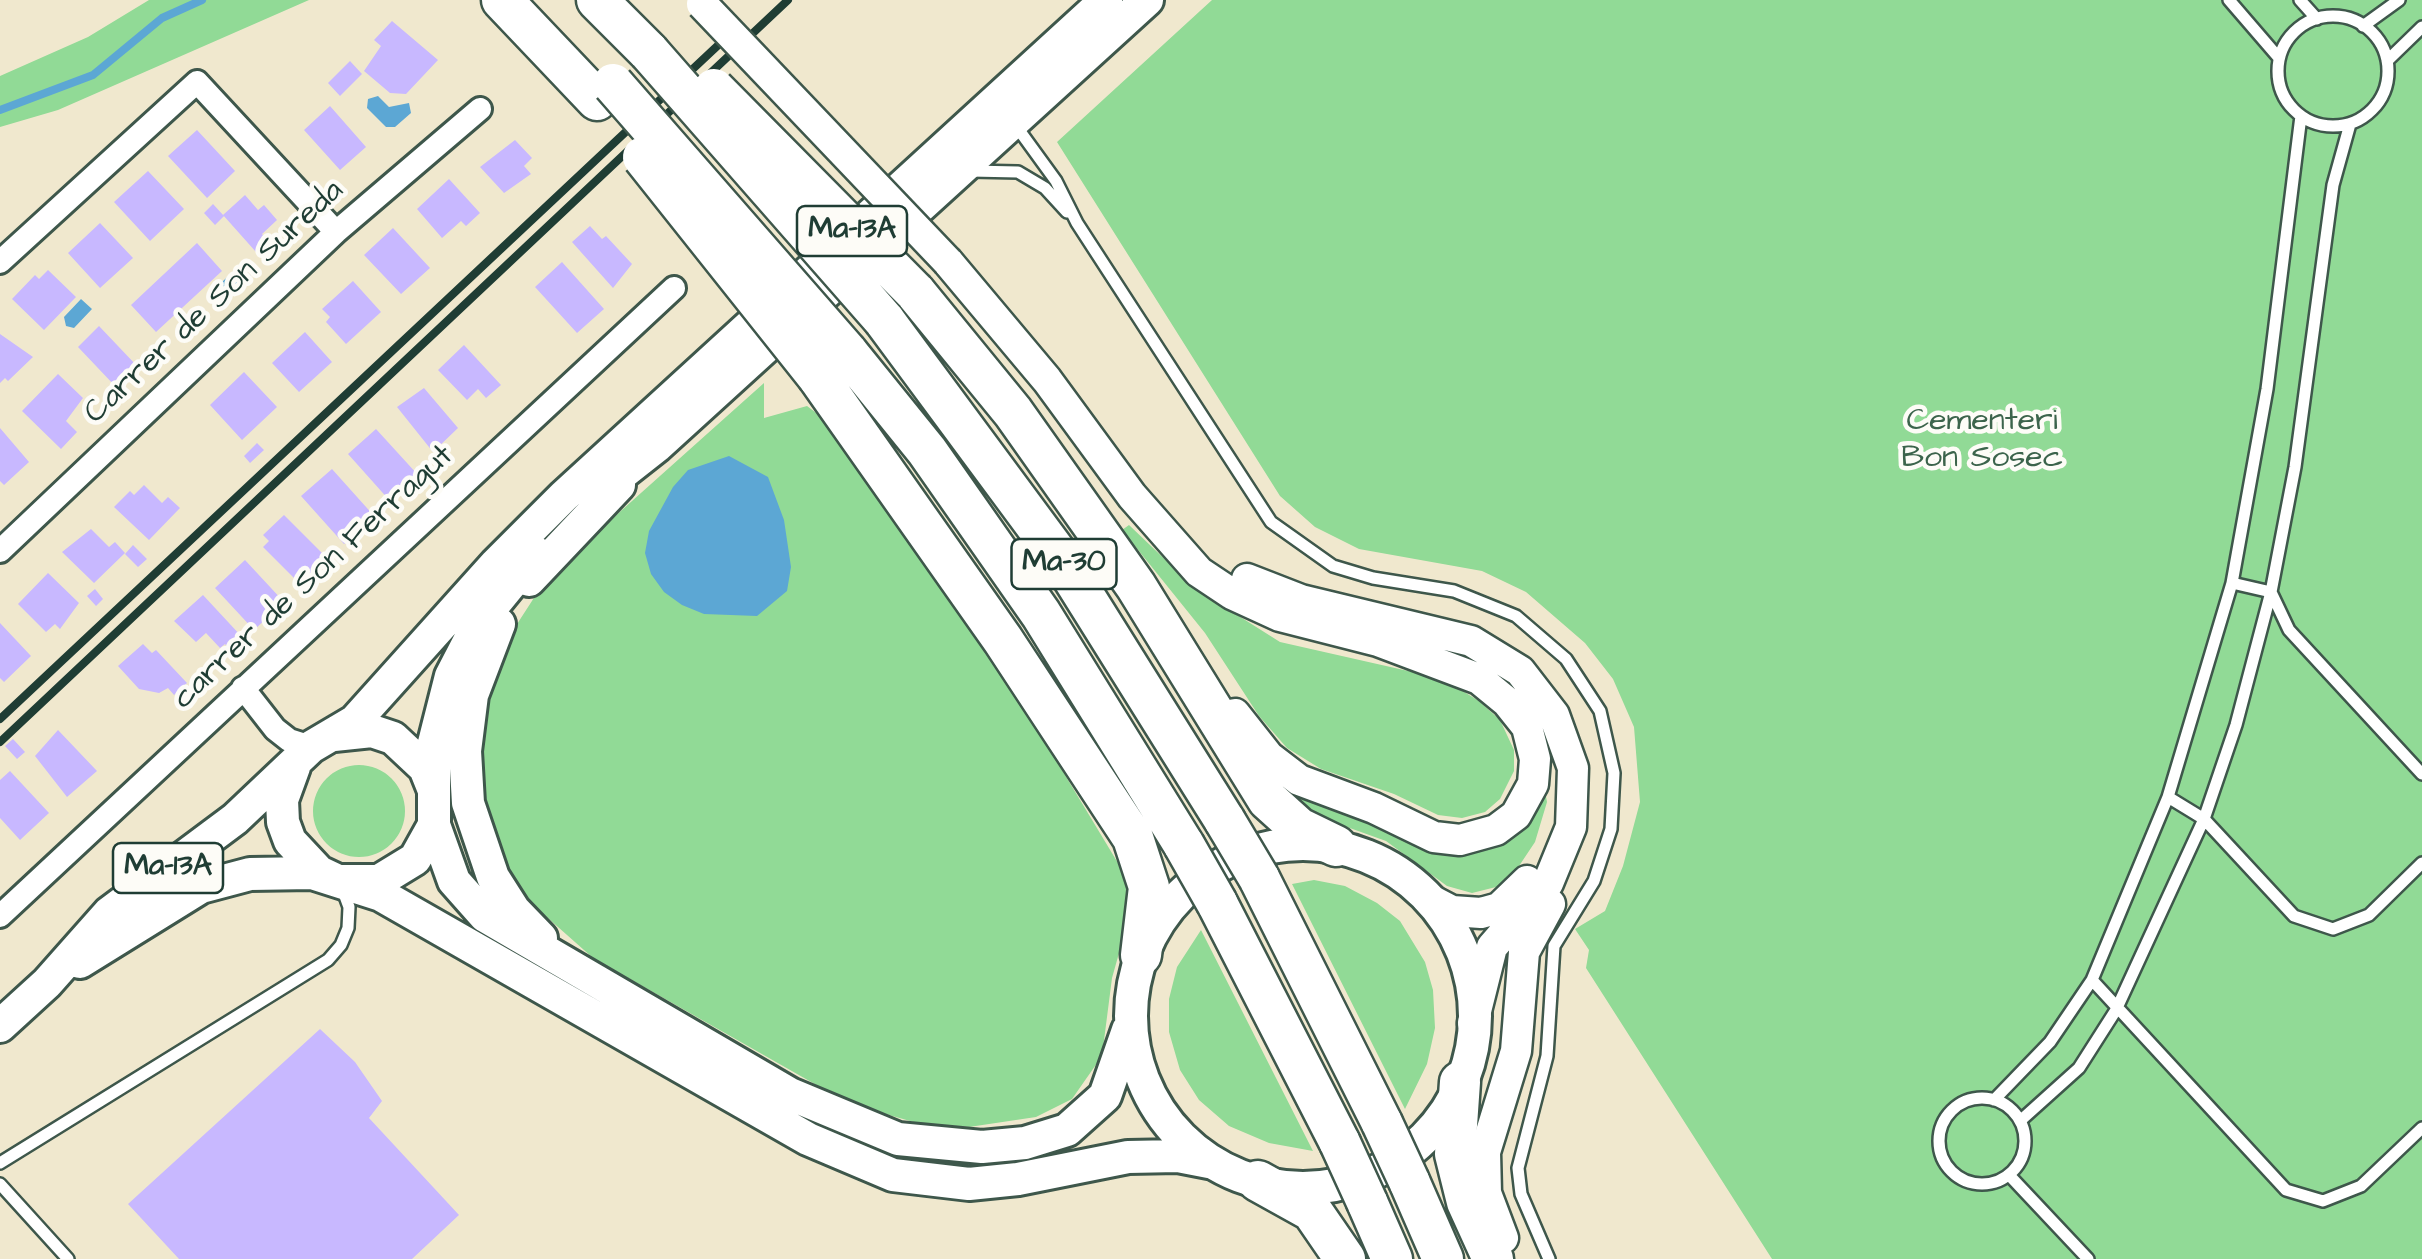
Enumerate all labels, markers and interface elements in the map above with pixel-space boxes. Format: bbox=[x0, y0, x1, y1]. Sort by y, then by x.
street label: Carrer de Son Sureda bbox=[77, 173, 353, 433]
road number: Ma-13A bbox=[797, 206, 907, 256]
park label: Cementeri Bon Sosec bbox=[1901, 403, 2063, 478]
street label: carrer de Son Ferragut bbox=[166, 438, 462, 718]
road number: Ma-30 bbox=[1012, 539, 1116, 589]
road number: Ma-13A bbox=[113, 843, 223, 893]

